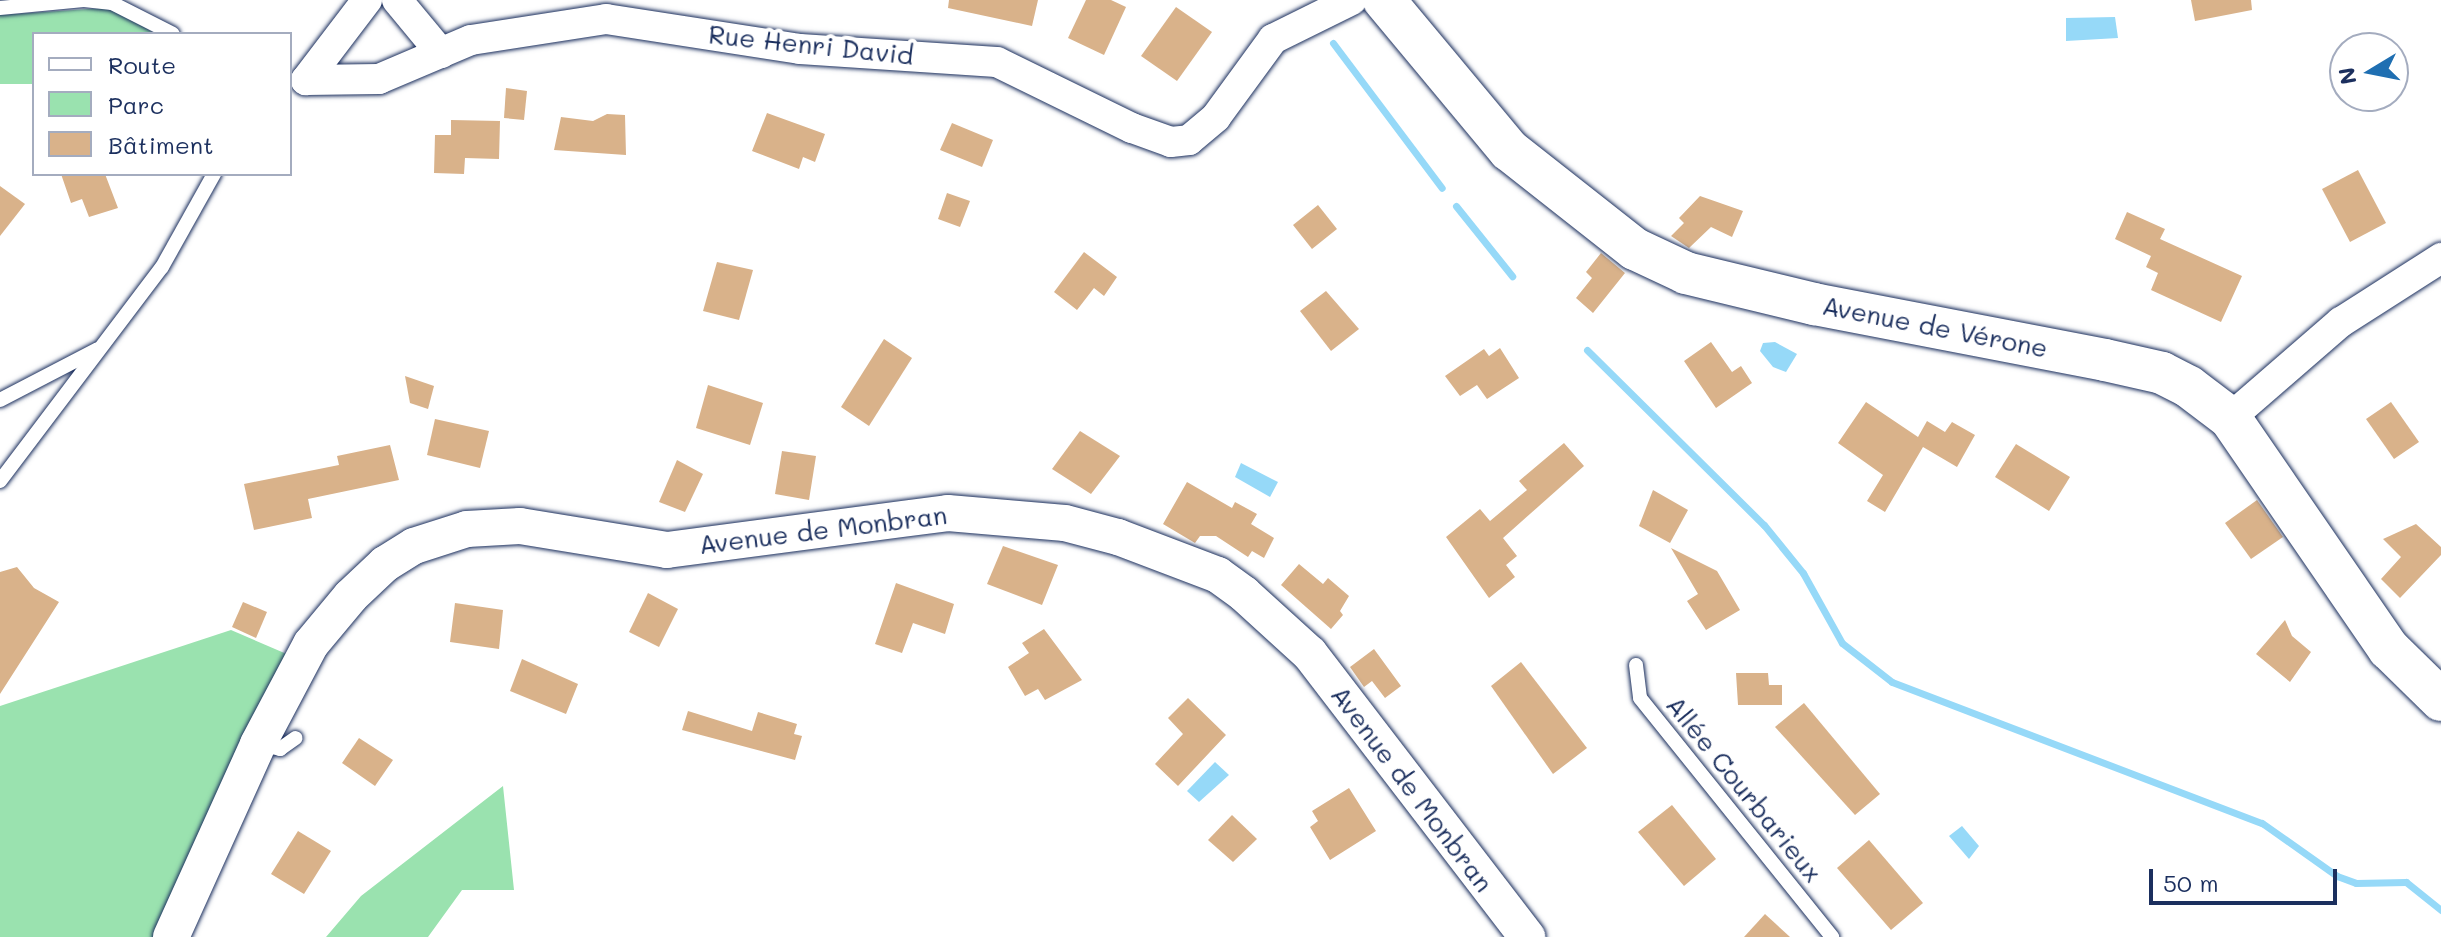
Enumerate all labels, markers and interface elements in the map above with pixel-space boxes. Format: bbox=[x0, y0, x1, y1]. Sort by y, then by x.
street label: Rue Henri David bbox=[707, 19, 915, 71]
legend bbox=[32, 32, 292, 176]
north arrow bbox=[2329, 32, 2409, 112]
text: Route bbox=[108, 49, 176, 80]
text: N bbox=[2331, 65, 2363, 87]
text: Parc bbox=[108, 89, 164, 120]
text: Bâtiment bbox=[108, 129, 214, 160]
street label: Avenue de Vérone bbox=[1820, 290, 2050, 364]
street label: Avenue de Monbran bbox=[697, 499, 949, 561]
street label: Avenue de Monbran bbox=[1324, 680, 1500, 898]
street label: Allée Courbarieux bbox=[1659, 690, 1829, 888]
scale bar bbox=[2153, 853, 2341, 903]
text: 50 m bbox=[2163, 867, 2219, 898]

